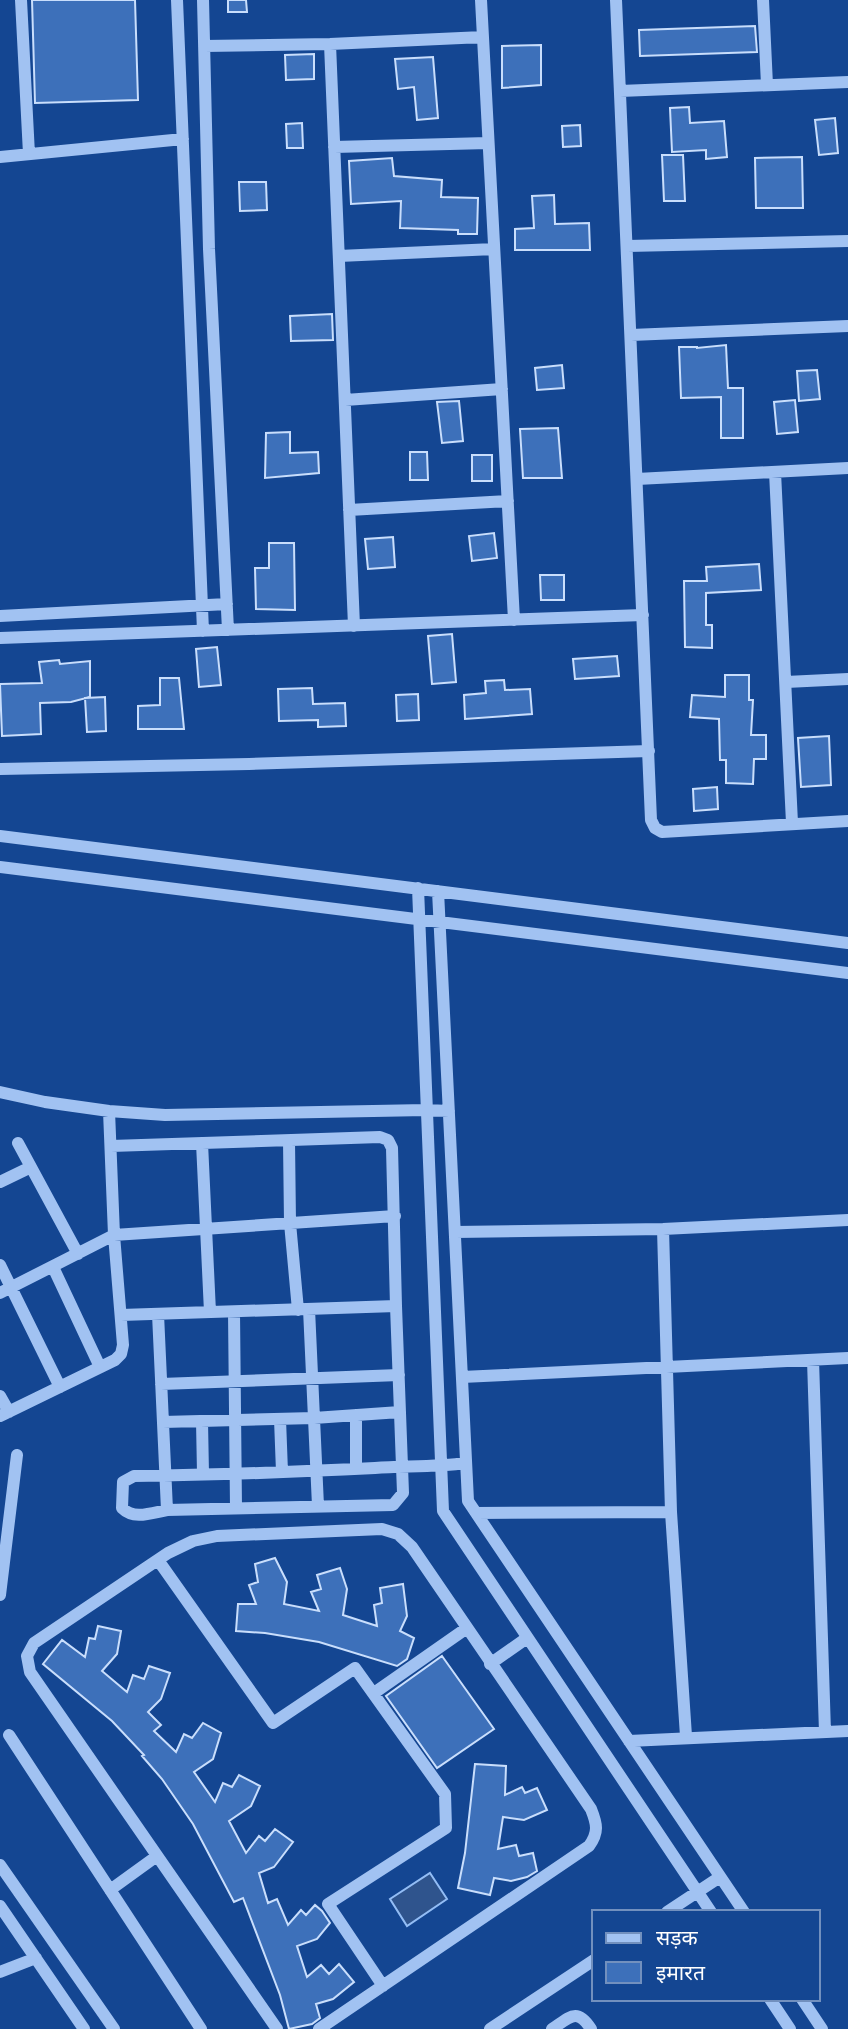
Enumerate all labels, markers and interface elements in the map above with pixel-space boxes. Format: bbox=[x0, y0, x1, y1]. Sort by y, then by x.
legend bbox=[592, 1910, 820, 2001]
text: सड़क bbox=[656, 1923, 698, 1951]
text: इमारत bbox=[656, 1958, 706, 1986]

